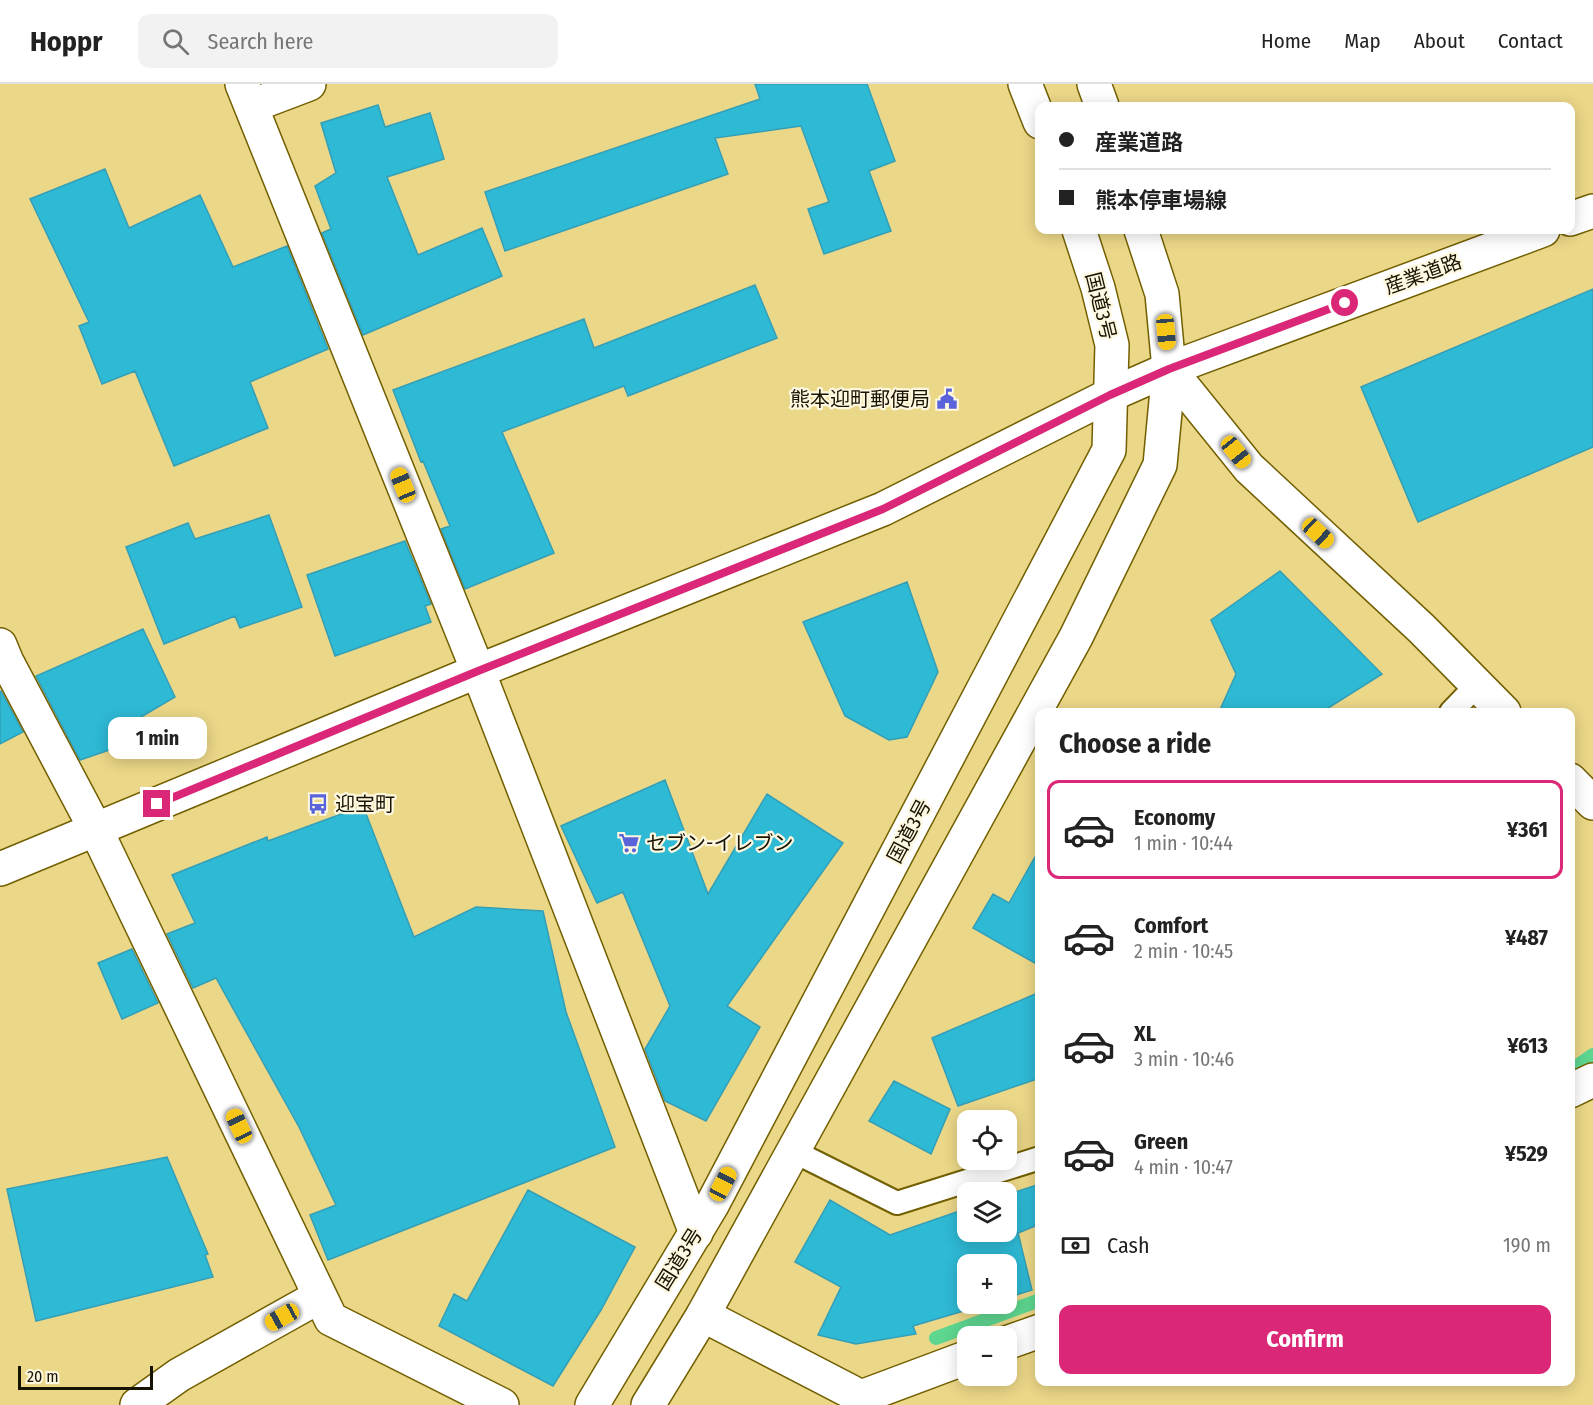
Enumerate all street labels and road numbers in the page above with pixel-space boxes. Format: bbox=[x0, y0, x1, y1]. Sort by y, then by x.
street label: 産業道路 bbox=[1381, 249, 1465, 299]
street label: 国道3号 bbox=[1081, 270, 1121, 342]
street label: 国道3号 bbox=[882, 795, 936, 867]
street label: 国道3号 bbox=[651, 1223, 707, 1295]

